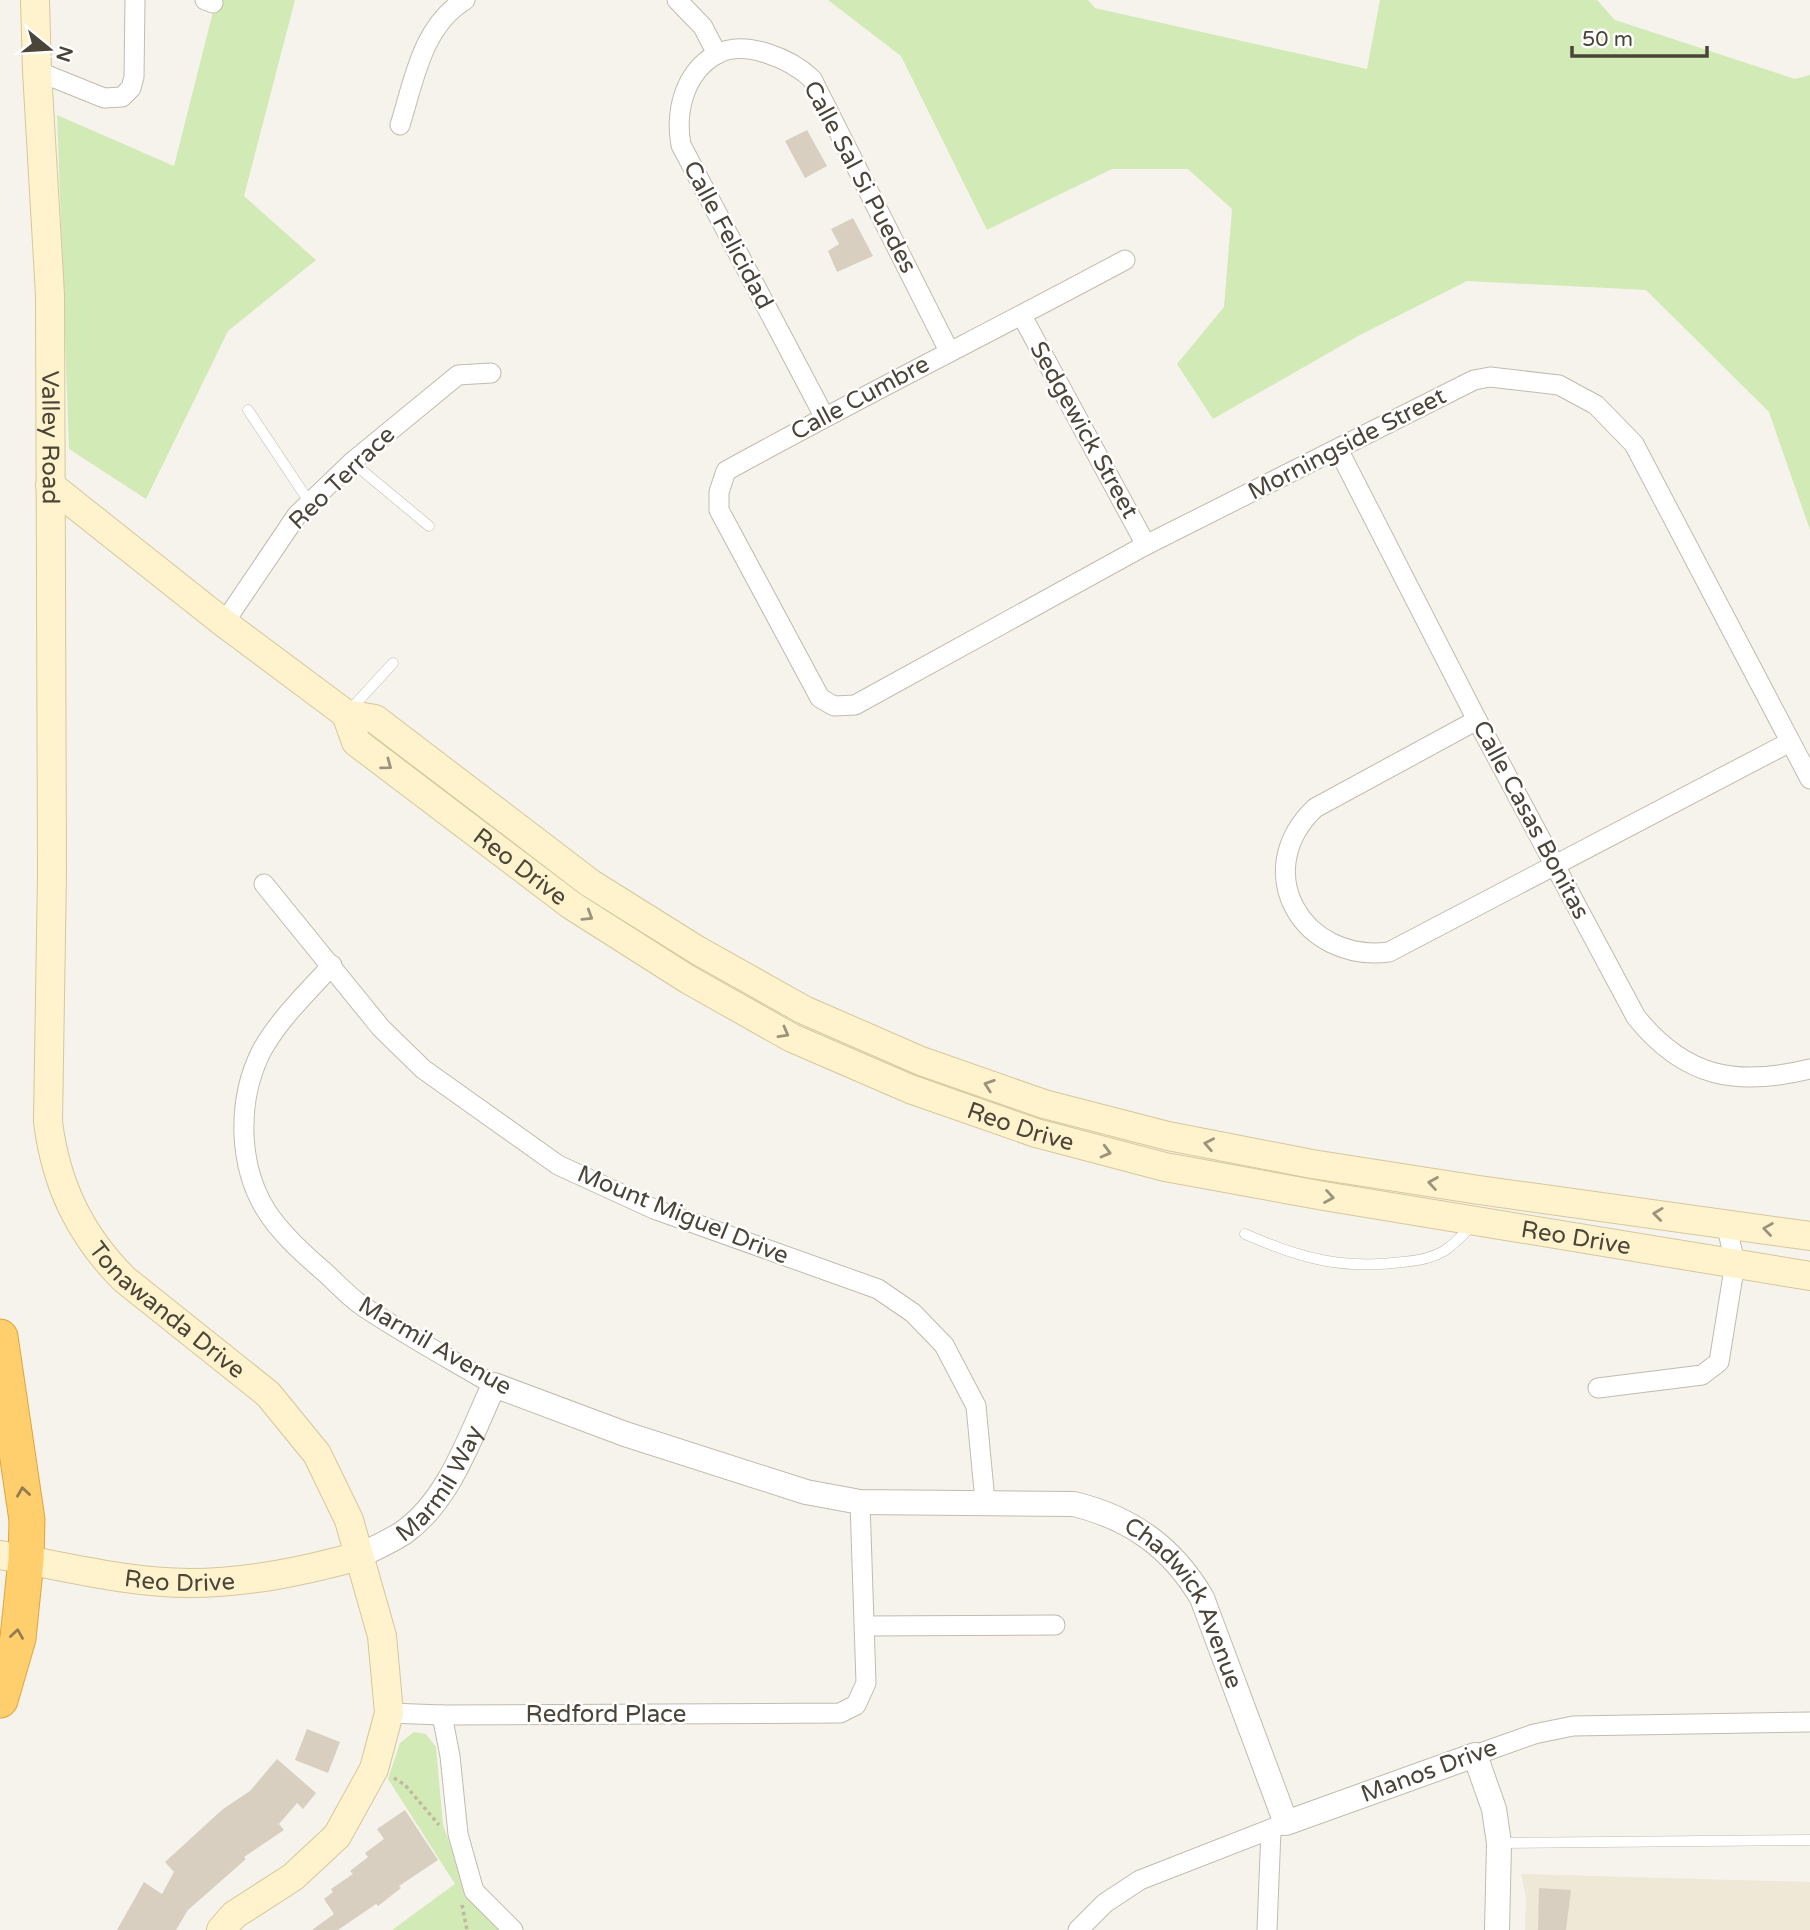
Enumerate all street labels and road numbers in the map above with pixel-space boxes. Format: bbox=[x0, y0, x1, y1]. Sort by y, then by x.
street label: Calle Sal Si Puedes bbox=[797, 76, 923, 278]
street label: Calle Felicidad bbox=[677, 156, 779, 314]
street label: Sedgewick Street bbox=[1023, 336, 1145, 524]
street label: Calle Cumbre bbox=[786, 349, 934, 447]
street label: Valley Road bbox=[36, 371, 65, 505]
street label: Morningside Street bbox=[1243, 382, 1451, 506]
street label: Reo Terrace bbox=[283, 420, 401, 536]
street label: Calle Casas Bonitas bbox=[1466, 716, 1596, 924]
street label: Reo Drive bbox=[468, 822, 573, 912]
street label: Reo Drive bbox=[963, 1096, 1077, 1157]
street label: Mount Miguel Drive bbox=[573, 1159, 793, 1271]
street label: Reo Drive bbox=[1519, 1214, 1633, 1261]
street label: Tonawanda Drive bbox=[83, 1236, 251, 1385]
street label: Marmil Avenue bbox=[353, 1290, 517, 1402]
street label: Marmil Way bbox=[390, 1421, 489, 1548]
street label: Chadwick Avenue bbox=[1119, 1511, 1249, 1693]
street label: Reo Drive bbox=[123, 1564, 236, 1598]
street label: Redford Place bbox=[526, 1700, 686, 1729]
street label: Manos Drive bbox=[1357, 1733, 1501, 1809]

